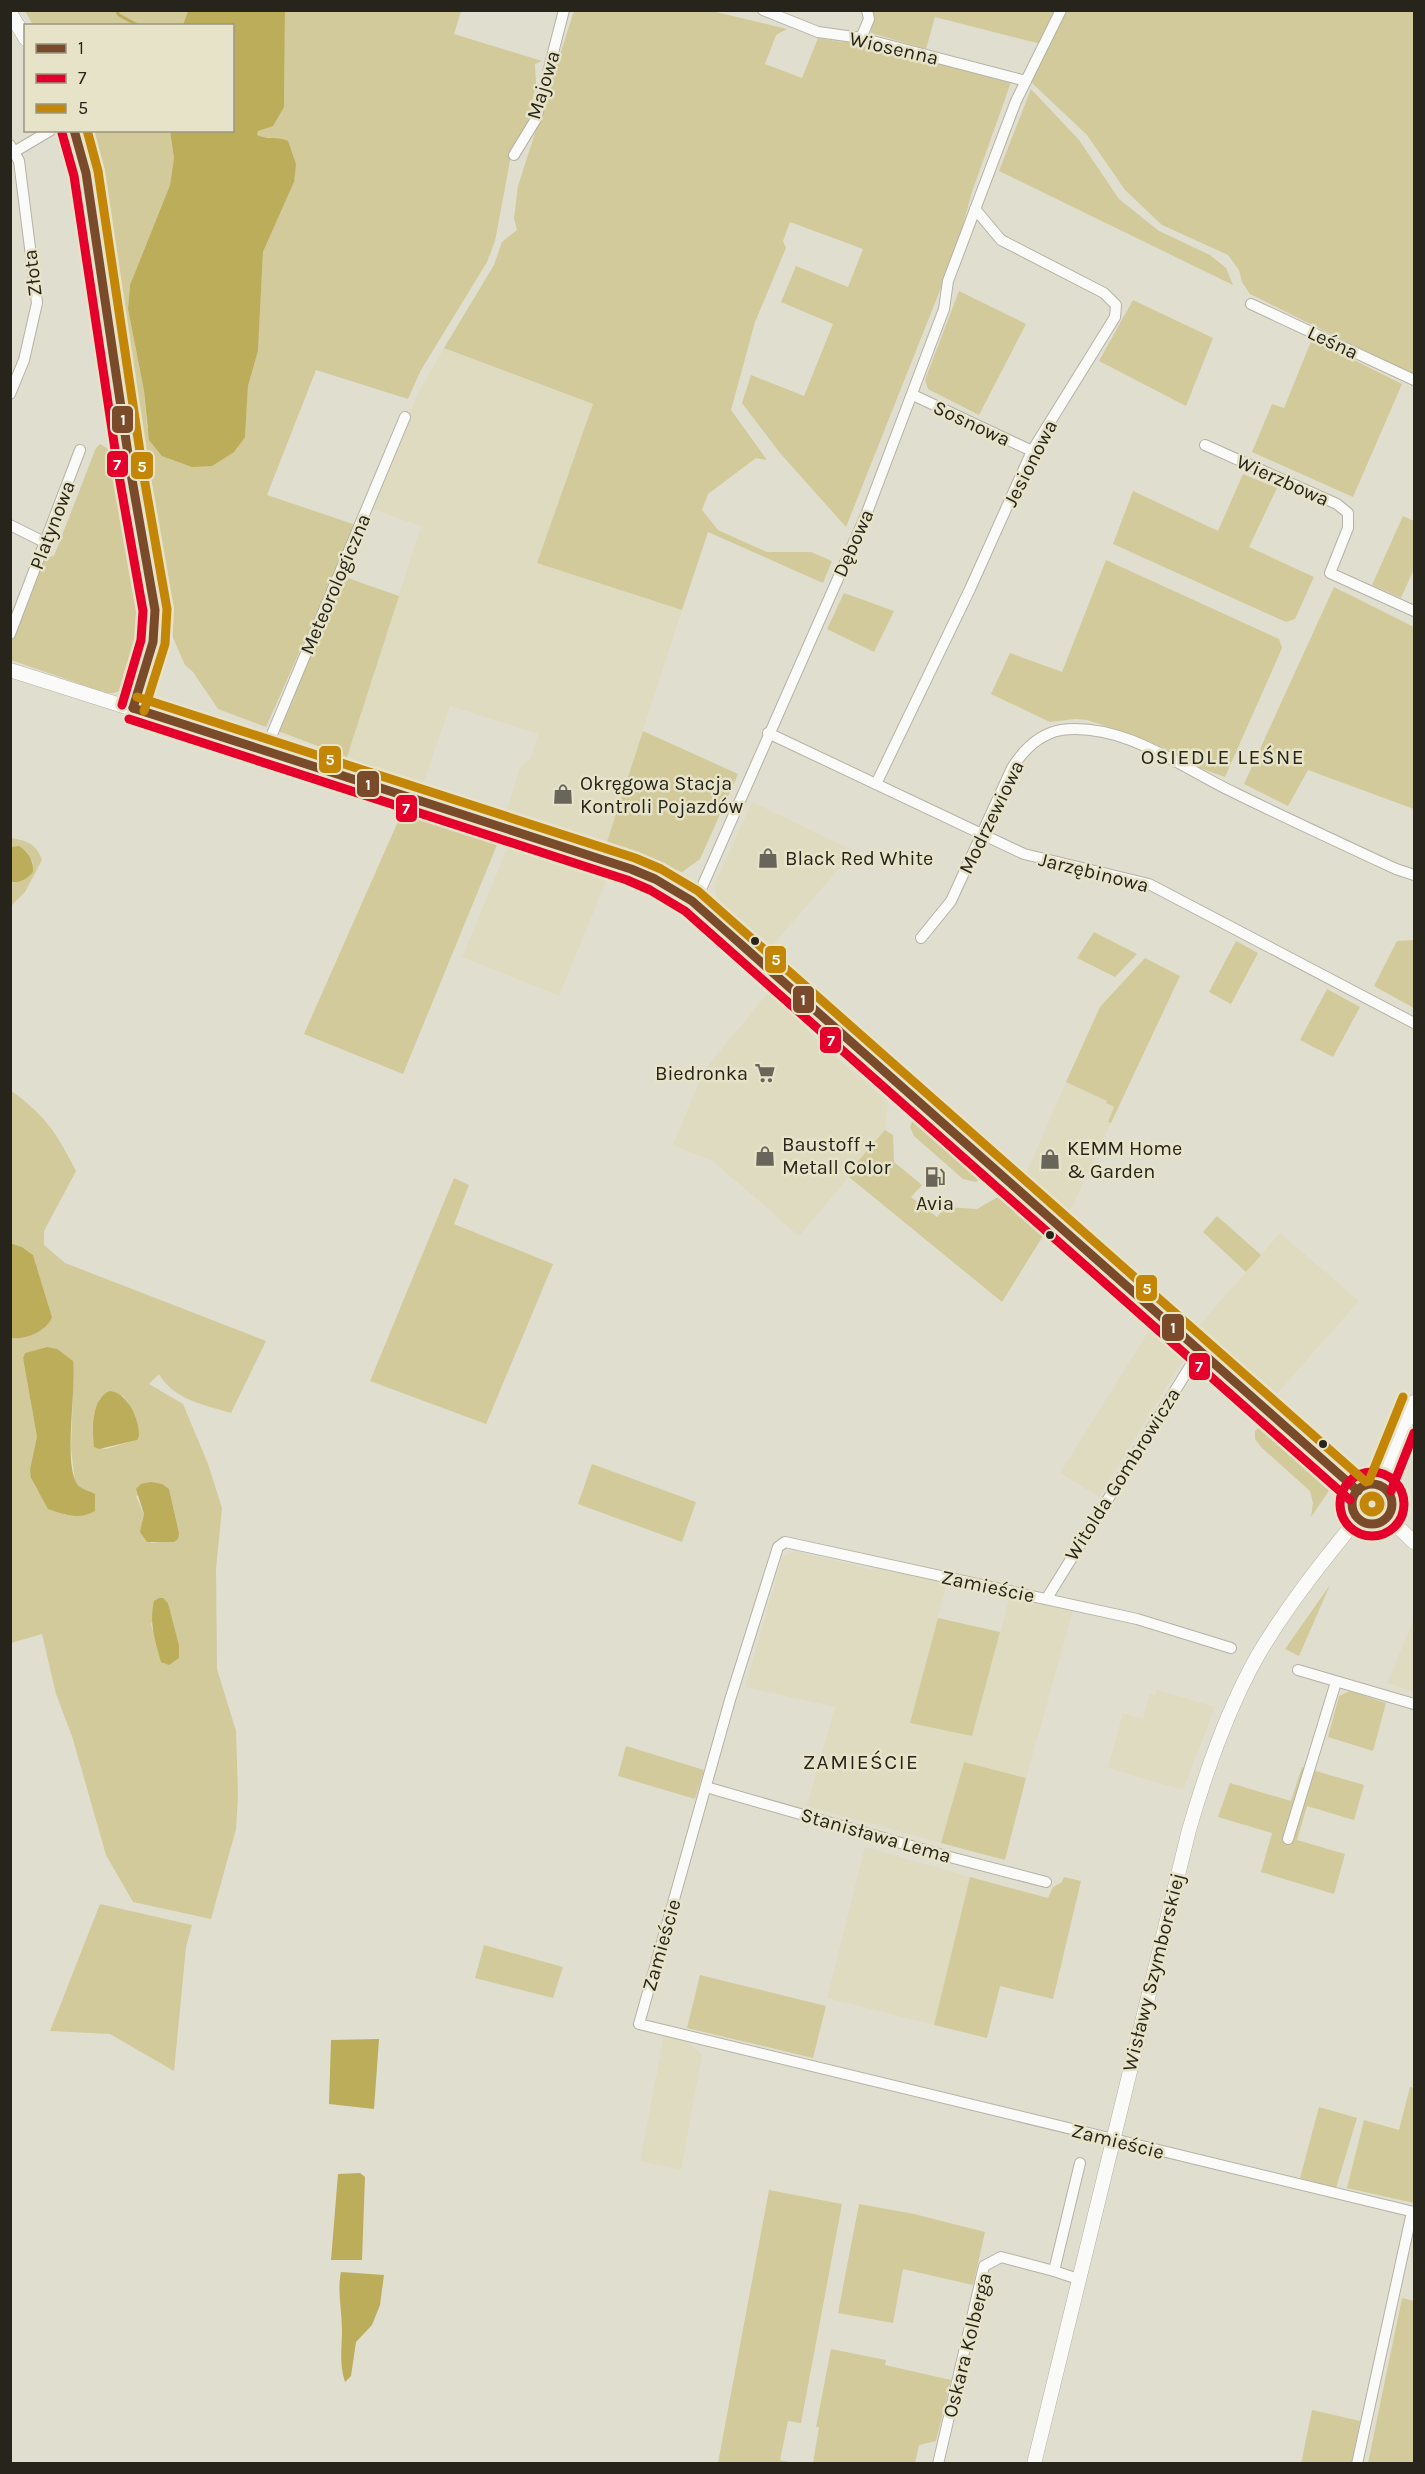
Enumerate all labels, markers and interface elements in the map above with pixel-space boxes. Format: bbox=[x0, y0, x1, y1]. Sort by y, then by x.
legend bbox=[24, 24, 234, 132]
street label: Wiosenna bbox=[847, 27, 941, 70]
text: 1 bbox=[78, 37, 84, 59]
street label: Majowa bbox=[522, 48, 565, 122]
text: 7 bbox=[78, 67, 87, 89]
text: 5 bbox=[78, 97, 88, 119]
street label: Złota bbox=[18, 248, 47, 298]
street label: Leśna bbox=[1304, 321, 1362, 364]
street label: Sosnowa bbox=[930, 396, 1014, 451]
line badge: 1 bbox=[111, 405, 134, 434]
text: 1 bbox=[120, 410, 126, 429]
street label: Jesionowa bbox=[999, 416, 1062, 510]
line badge: 7 bbox=[106, 450, 129, 478]
street label: Wierzbowa bbox=[1233, 450, 1333, 511]
line badge: 5 bbox=[130, 451, 154, 480]
text: 7 bbox=[113, 455, 121, 474]
text: 5 bbox=[137, 457, 147, 476]
street label: Platynowa bbox=[25, 478, 80, 573]
street label: Dębowa bbox=[828, 506, 879, 581]
street label: Meteorologiczna bbox=[295, 510, 376, 658]
line badge: 5 bbox=[318, 745, 342, 774]
district label: OSIEDLE LEŚNE bbox=[1141, 745, 1305, 769]
text: 5 bbox=[325, 750, 335, 769]
street label: Modrzewiowa bbox=[954, 757, 1029, 878]
line badge: 1 bbox=[356, 770, 380, 798]
place label: Okręgowa Stacja Kontroli Pojazdów bbox=[580, 772, 744, 818]
text: 1 bbox=[365, 775, 371, 794]
shop icon: Okręgowa Stacja Kontroli Pojazdów bbox=[551, 782, 575, 806]
line badge: 7 bbox=[395, 794, 418, 823]
text: 7 bbox=[402, 799, 410, 818]
shop icon: Black Red White bbox=[756, 846, 780, 870]
place label: Black Red White bbox=[785, 847, 933, 870]
street label: Jarzębinowa bbox=[1037, 848, 1151, 897]
unlabelled marker bbox=[749, 935, 761, 947]
line badge: 5 bbox=[764, 945, 787, 974]
text: 5 bbox=[771, 950, 781, 969]
line badge: 1 bbox=[792, 985, 815, 1014]
text: 1 bbox=[800, 990, 806, 1009]
line badge: 7 bbox=[819, 1026, 842, 1054]
text: 7 bbox=[827, 1031, 835, 1050]
supermarket icon: Biedronka bbox=[753, 1061, 777, 1085]
place label: Biedronka bbox=[655, 1062, 748, 1085]
place label: Baustoff + Metall Color bbox=[782, 1133, 891, 1179]
place label: KEMM Home & Garden bbox=[1067, 1137, 1182, 1183]
shop icon: Baustoff + Metall Color bbox=[753, 1144, 777, 1168]
shop icon: KEMM Home & Garden bbox=[1038, 1147, 1062, 1171]
fuel station icon: Avia bbox=[923, 1165, 947, 1189]
place label: Avia bbox=[916, 1192, 954, 1215]
unlabelled marker bbox=[1044, 1229, 1056, 1241]
line badge: 5 bbox=[1135, 1274, 1158, 1302]
text: 5 bbox=[1142, 1279, 1152, 1298]
line badge: 1 bbox=[1161, 1313, 1185, 1342]
text: 1 bbox=[1170, 1318, 1176, 1337]
line badge: 7 bbox=[1188, 1352, 1211, 1381]
text: 7 bbox=[1195, 1357, 1203, 1376]
street label: Witolda Gombrowicza bbox=[1060, 1384, 1185, 1565]
unlabelled marker bbox=[1317, 1438, 1329, 1450]
street label: Zamieście bbox=[939, 1565, 1037, 1608]
district label: ZAMIEŚCIE bbox=[803, 1750, 919, 1774]
street label: Stanisława Lema bbox=[798, 1803, 954, 1868]
street label: Wisławy Szymborskiej bbox=[1118, 1871, 1189, 2074]
street label: Zamieście bbox=[637, 1896, 686, 1994]
street label: Zamieście bbox=[1069, 2119, 1167, 2164]
street label: Oskara Kolberga bbox=[938, 2270, 997, 2420]

